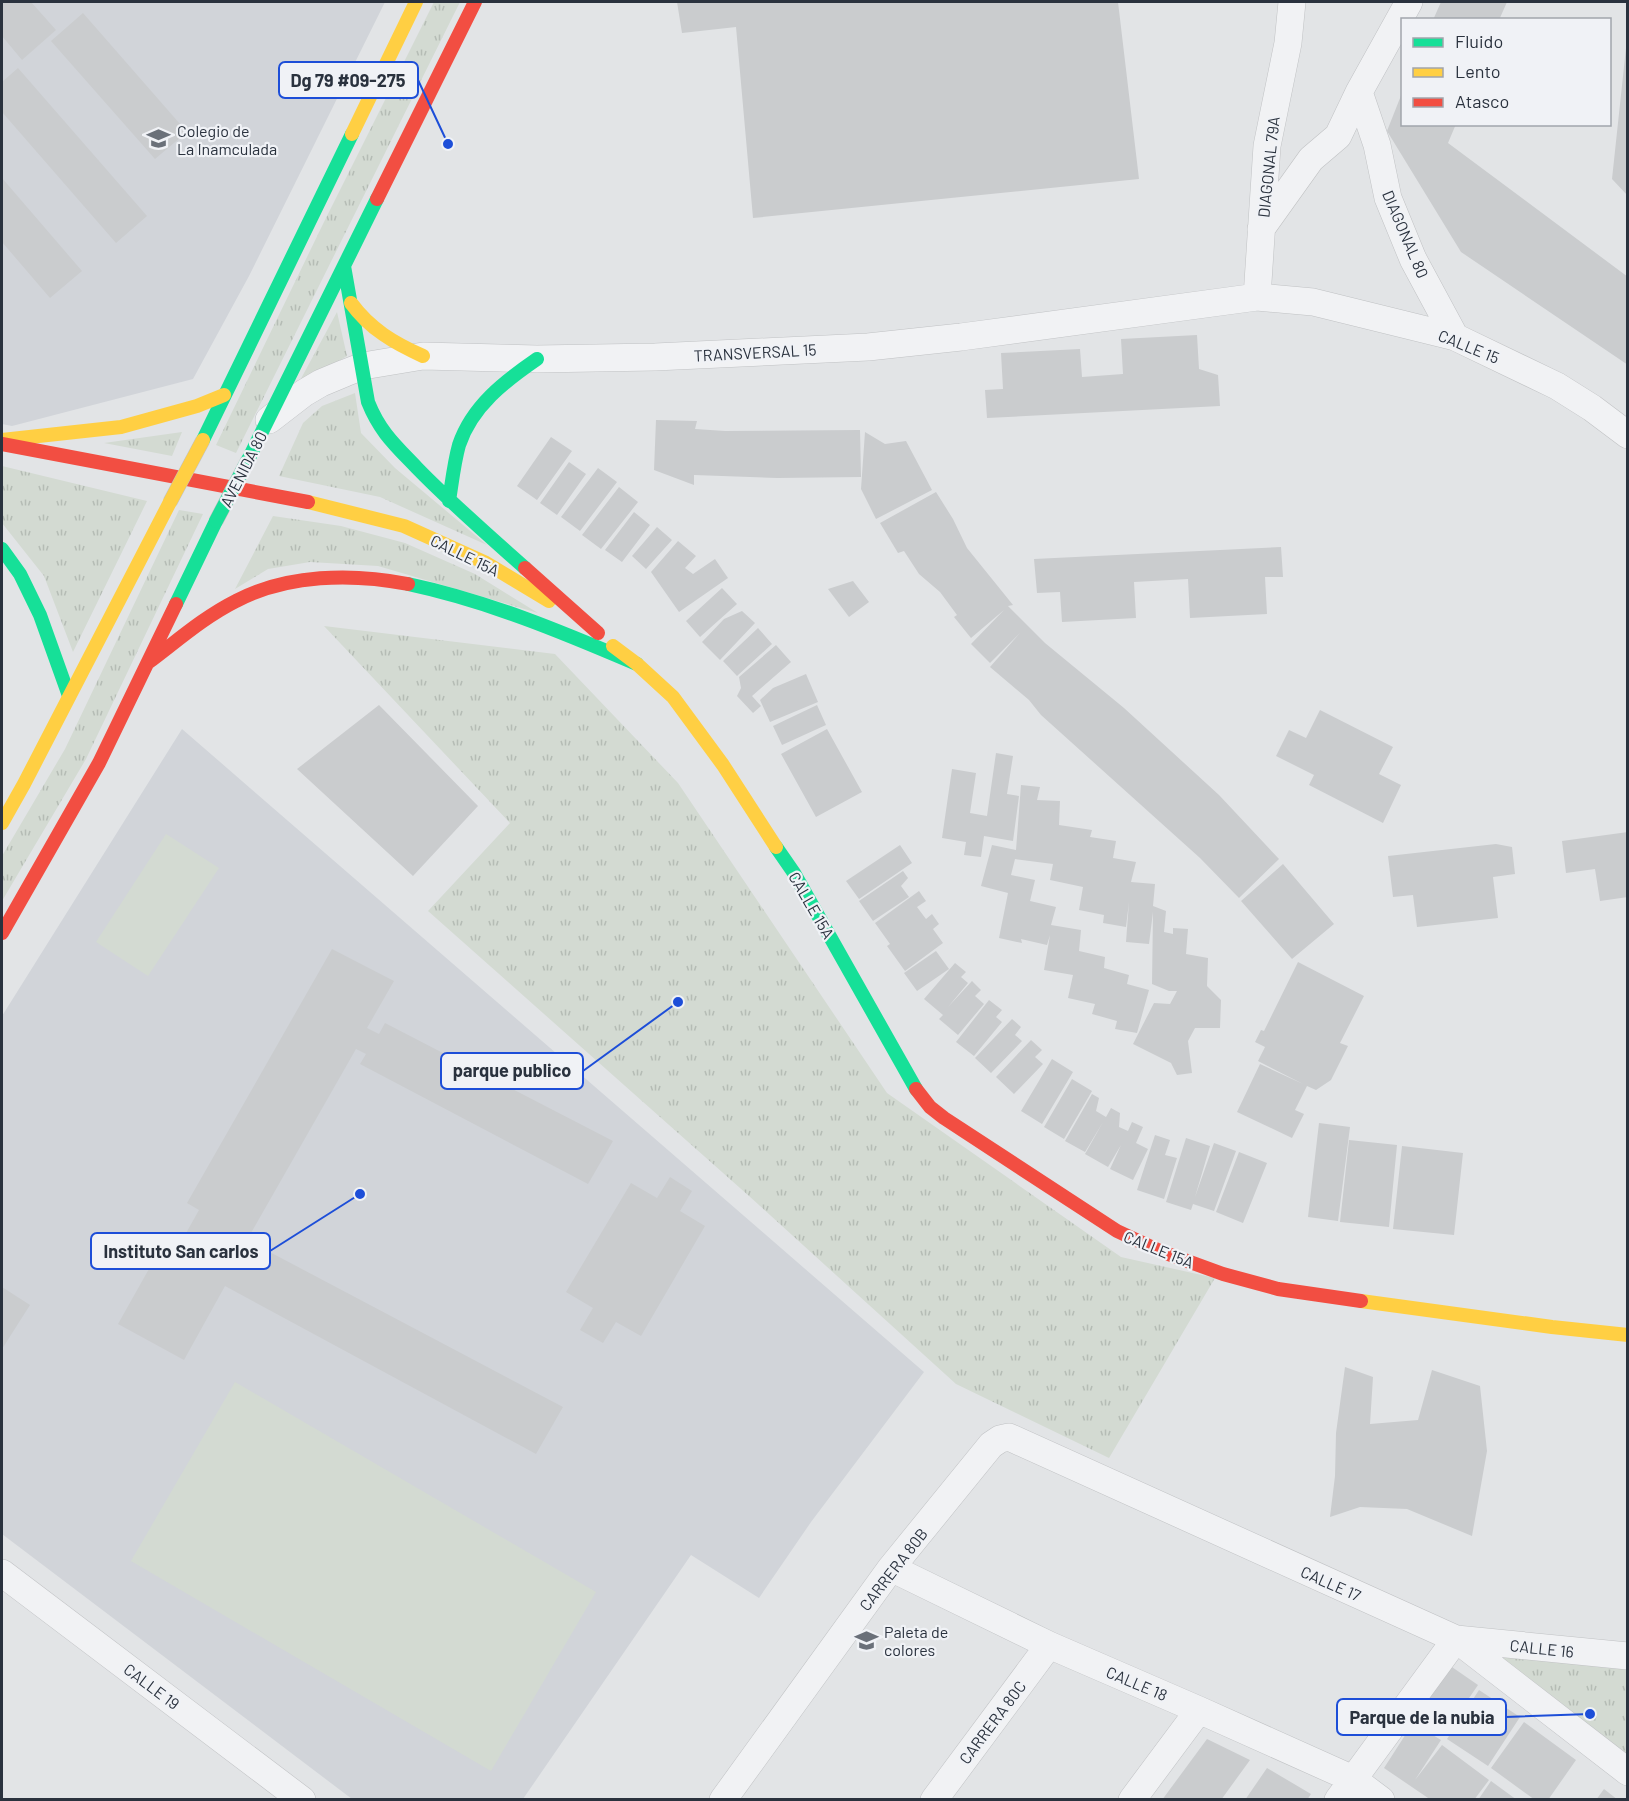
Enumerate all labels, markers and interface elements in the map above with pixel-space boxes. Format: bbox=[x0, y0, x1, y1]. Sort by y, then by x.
legend bbox=[1401, 18, 1611, 126]
text: Fluido bbox=[1455, 30, 1503, 52]
text: Lento bbox=[1455, 60, 1501, 82]
callout: Dg 79 #09-275 bbox=[279, 62, 418, 98]
text: Dg 79 #09-275 bbox=[291, 69, 406, 91]
text: Atasco bbox=[1455, 90, 1509, 112]
street label: DIAGONAL 79A bbox=[1253, 115, 1283, 219]
place label: Colegio de La Inamculada bbox=[177, 121, 277, 158]
school or university icon: Colegio de La Inamculada bbox=[146, 126, 172, 152]
street label: DIAGONAL 80 bbox=[1379, 187, 1433, 281]
street label: CALLE 15 bbox=[1436, 325, 1502, 367]
street label: TRANSVERSAL 15 bbox=[693, 339, 817, 365]
street label: AVENIDA 80 bbox=[216, 428, 270, 510]
street label: CALLE 15A bbox=[428, 530, 503, 580]
street label: CALLE 15A bbox=[785, 868, 839, 942]
callout: parque publico bbox=[441, 1053, 583, 1089]
text: parque publico bbox=[453, 1059, 571, 1081]
street label: CALLE 15A bbox=[1121, 1226, 1197, 1272]
callout: Instituto San carlos bbox=[91, 1233, 270, 1269]
text: Instituto San carlos bbox=[103, 1240, 259, 1262]
street label: CARRERA 80B bbox=[855, 1524, 931, 1614]
street label: CALLE 17 bbox=[1298, 1561, 1364, 1605]
place label: Paleta de colores bbox=[884, 1622, 948, 1659]
school or university icon: Paleta de colores bbox=[853, 1627, 879, 1653]
street label: CALLE 16 bbox=[1509, 1635, 1575, 1661]
street label: CALLE 19 bbox=[121, 1659, 183, 1713]
street label: CALLE 18 bbox=[1104, 1662, 1170, 1704]
street label: CARRERA 80C bbox=[955, 1677, 1029, 1767]
callout: Parque de la nubia bbox=[1337, 1699, 1506, 1735]
text: Parque de la nubia bbox=[1349, 1706, 1495, 1728]

